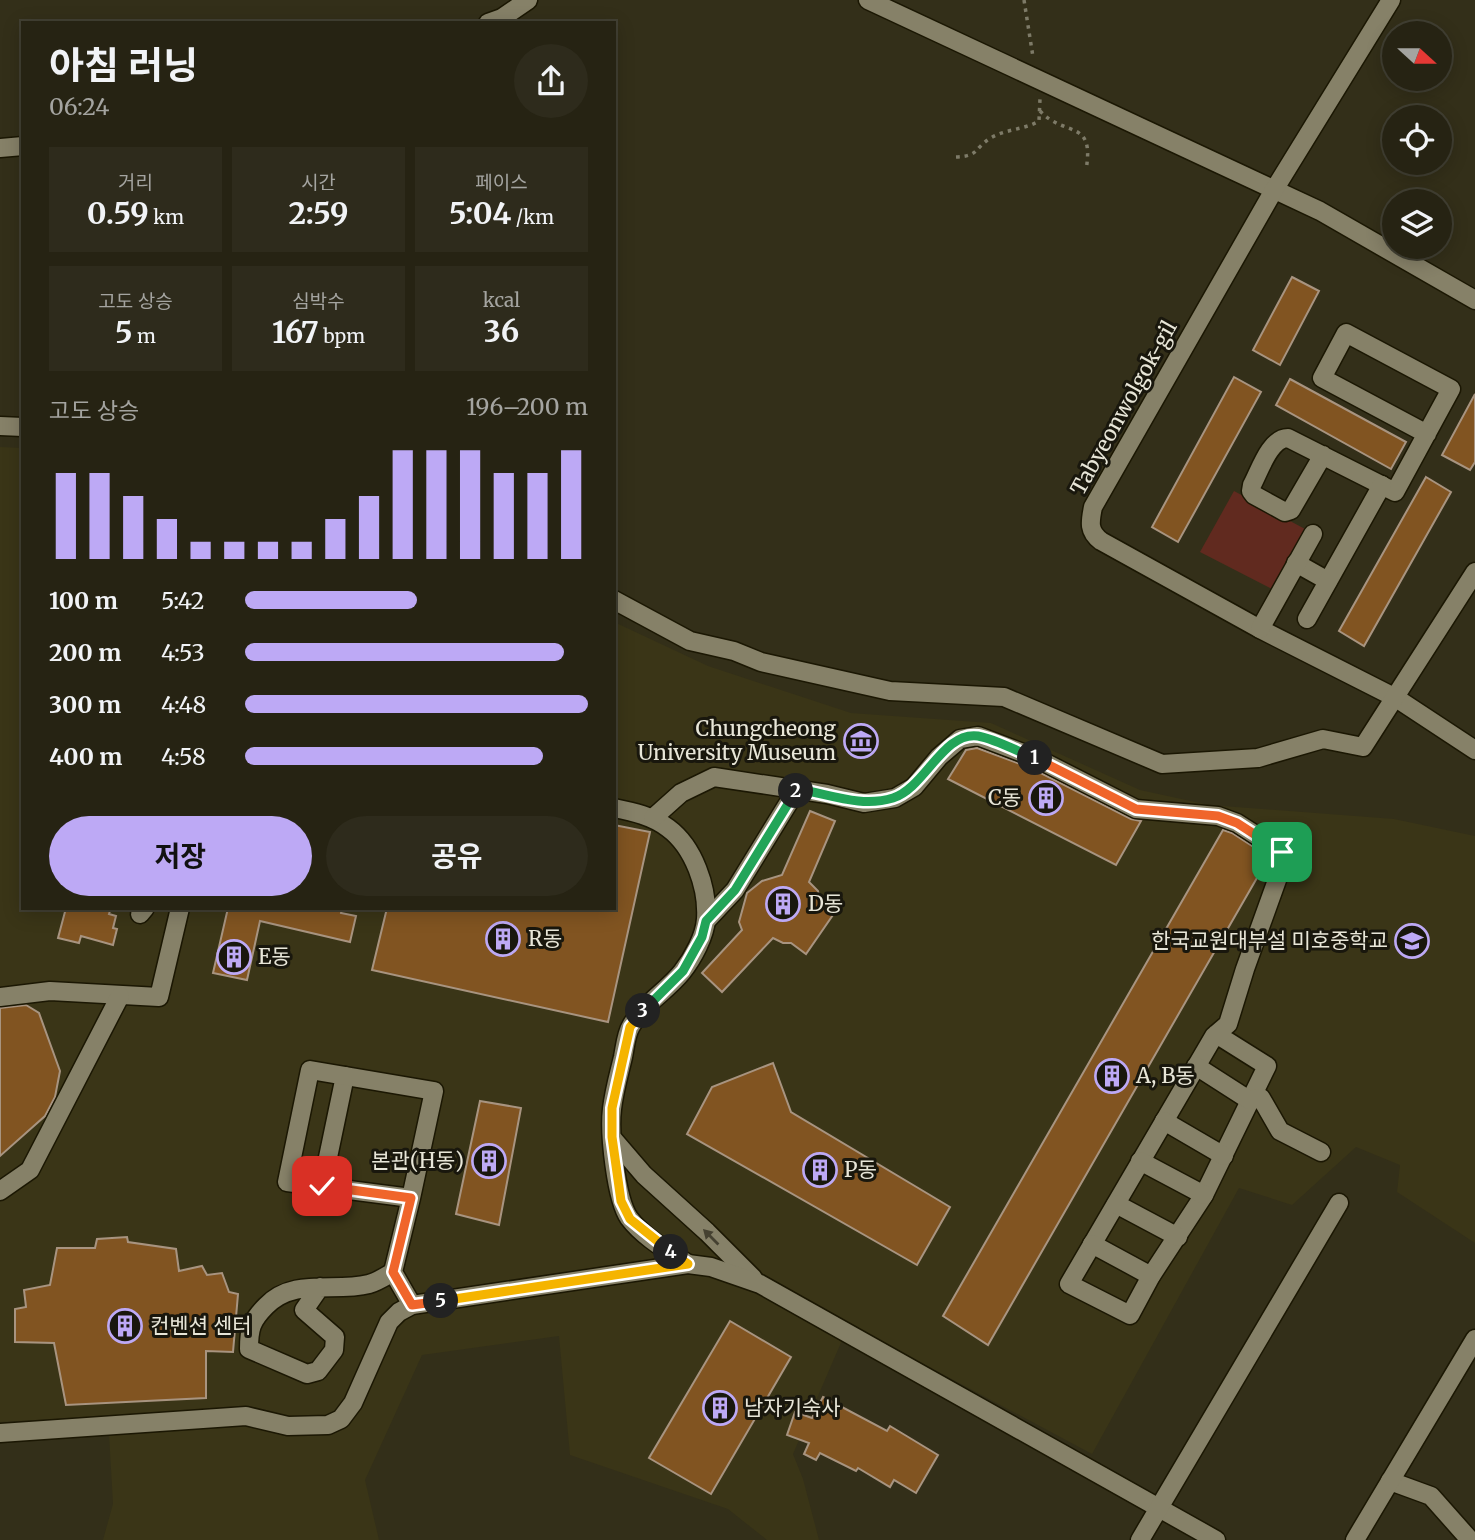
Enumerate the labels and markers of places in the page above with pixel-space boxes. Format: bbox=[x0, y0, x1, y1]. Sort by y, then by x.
place label: Chungcheong University Museum bbox=[638, 715, 836, 766]
museum icon: Chungcheong University Museum bbox=[842, 722, 880, 760]
pin: 1 bbox=[1018, 740, 1052, 776]
pin: 2 bbox=[778, 774, 814, 808]
building icon: C동 bbox=[1027, 779, 1065, 817]
place label: C동 bbox=[988, 784, 1021, 811]
pin bbox=[1252, 822, 1312, 882]
building icon: D동 bbox=[764, 885, 802, 923]
place label: D동 bbox=[808, 890, 843, 917]
building icon: R동 bbox=[484, 920, 522, 958]
school or university icon: 한국교원대부설 미호중학교 bbox=[1393, 922, 1431, 960]
place label: R동 bbox=[528, 925, 562, 952]
place label: 한국교원대부설 미호중학교 bbox=[1151, 927, 1388, 954]
building icon: E동 bbox=[215, 938, 253, 976]
place label: E동 bbox=[258, 943, 291, 970]
pin: 3 bbox=[626, 993, 660, 1028]
building icon: A, B동 bbox=[1093, 1057, 1131, 1095]
place label: A, B동 bbox=[1135, 1062, 1195, 1089]
building icon: 본관(H동) bbox=[470, 1142, 508, 1180]
place label: 본관(H동) bbox=[371, 1147, 464, 1174]
building icon: P동 bbox=[801, 1151, 839, 1189]
pin bbox=[292, 1156, 352, 1216]
place label: P동 bbox=[844, 1156, 877, 1183]
pin: 4 bbox=[654, 1234, 688, 1270]
pin: 5 bbox=[424, 1284, 458, 1318]
building icon: 컨벤션 센터 bbox=[106, 1307, 144, 1345]
place label: 컨벤션 센터 bbox=[150, 1312, 252, 1339]
building icon: 남자기숙사 bbox=[701, 1389, 739, 1427]
place label: 남자기숙사 bbox=[744, 1394, 841, 1421]

